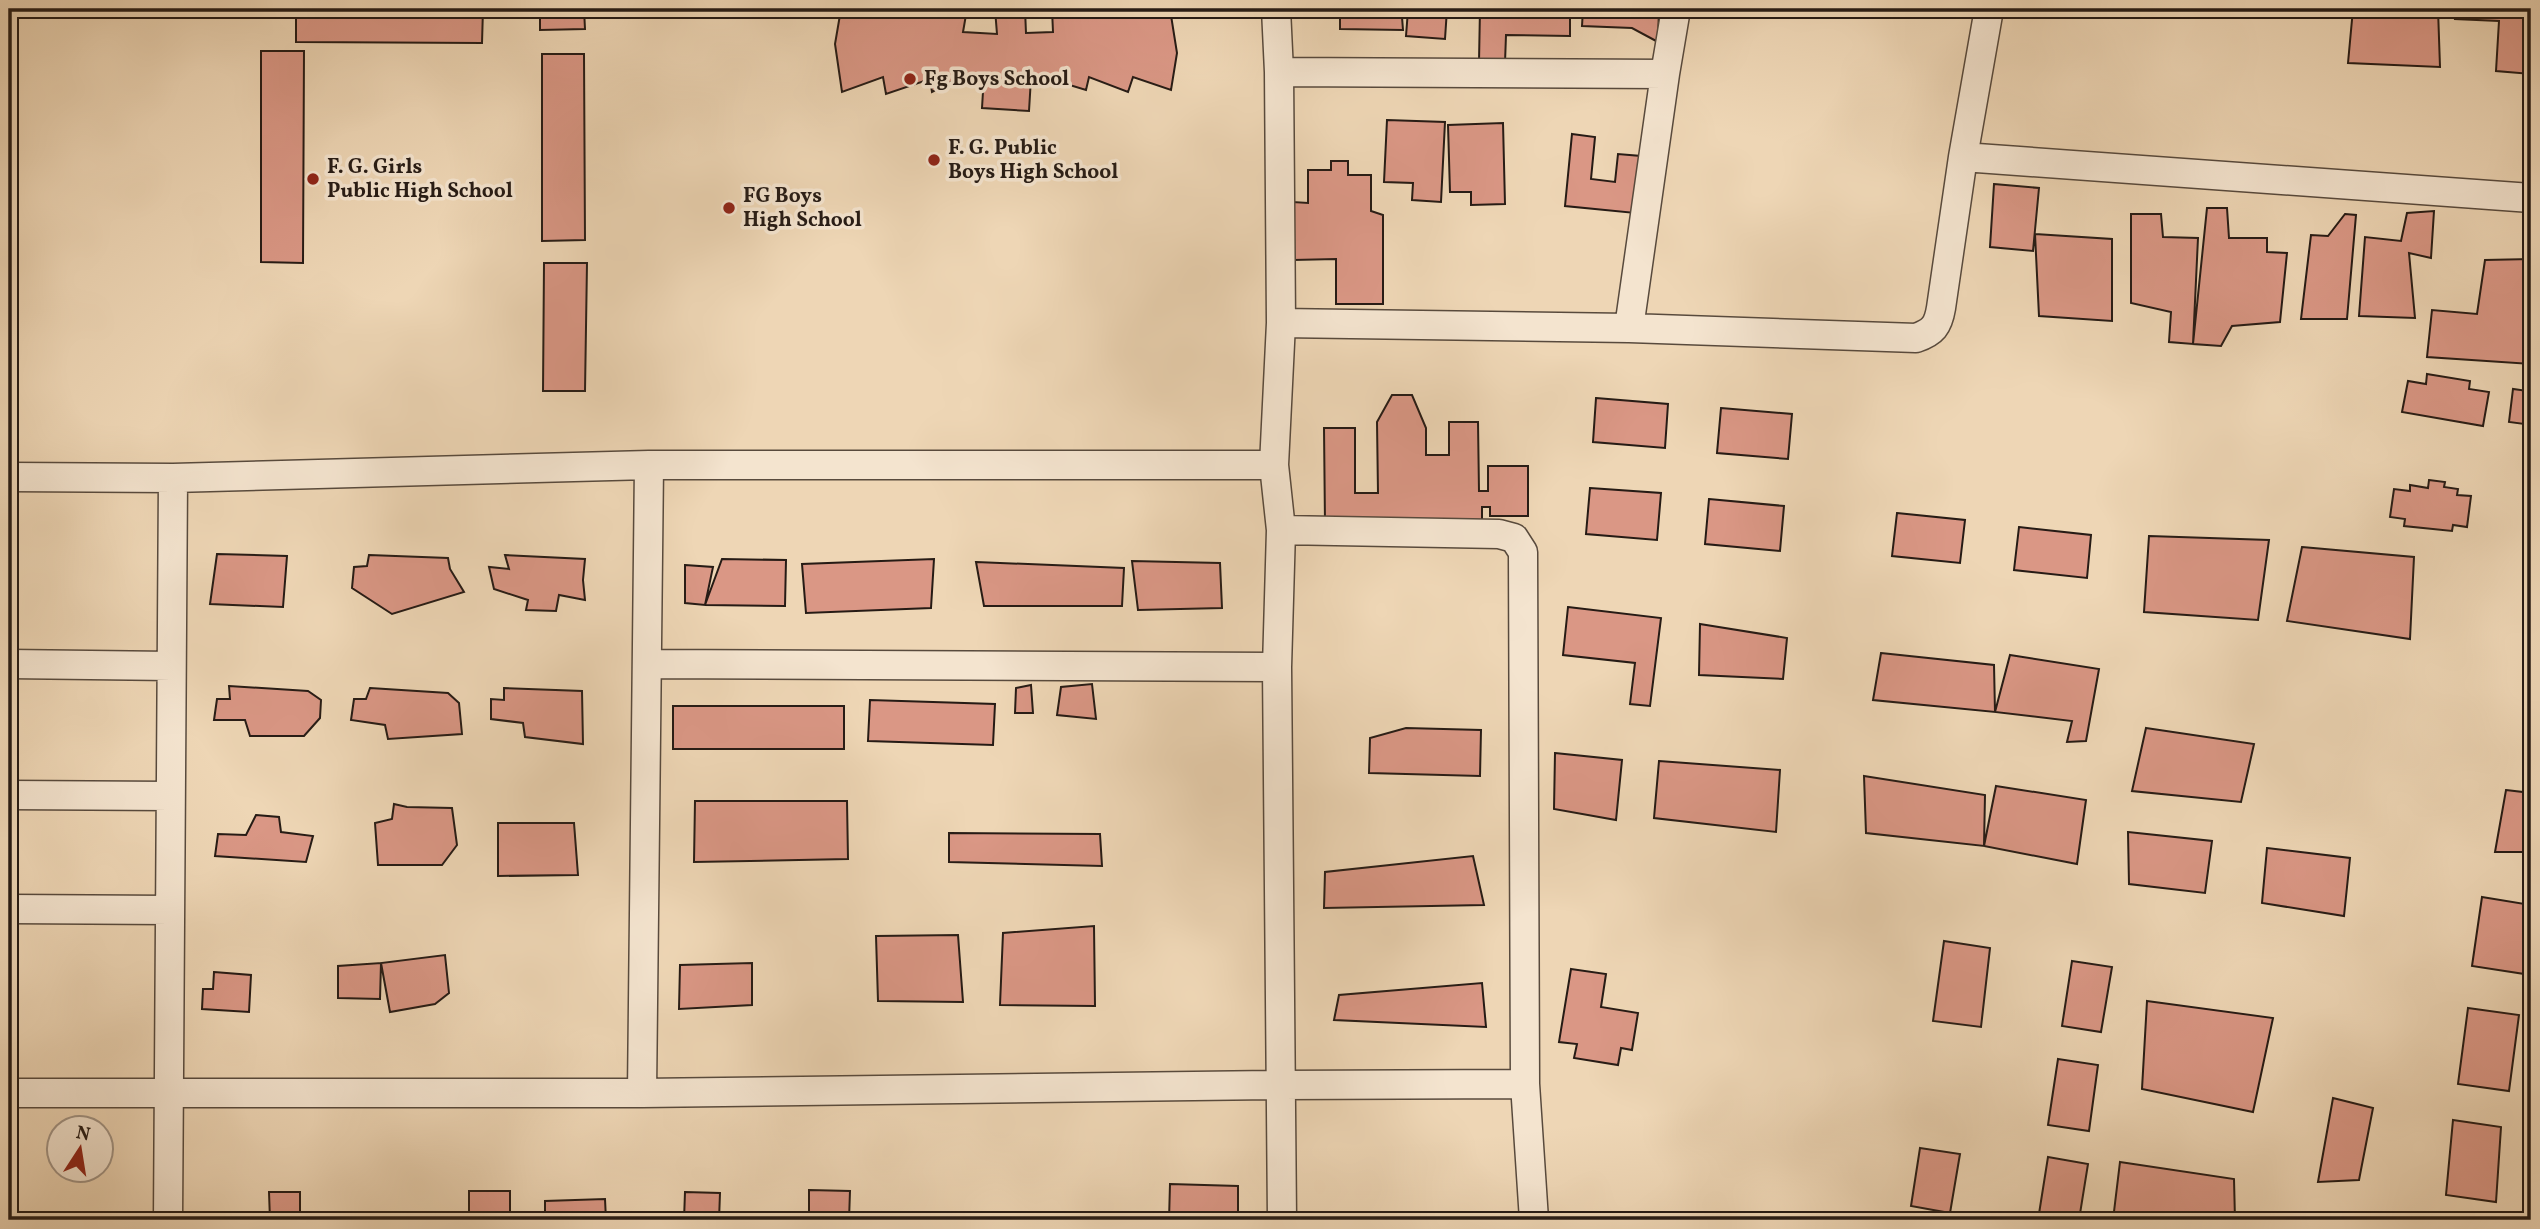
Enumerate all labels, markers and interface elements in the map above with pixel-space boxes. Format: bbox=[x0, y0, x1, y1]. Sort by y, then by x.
place label: Fg Boys School bbox=[924, 65, 1069, 94]
marker: Fg Boys School bbox=[902, 71, 918, 87]
place label: F. G. Public Boys High School bbox=[948, 134, 1118, 187]
marker: F. G. Public Boys High School bbox=[926, 152, 942, 168]
place label: F. G. Girls Public High School bbox=[327, 153, 513, 206]
marker: F. G. Girls Public High School bbox=[305, 171, 321, 187]
place label: FG Boys High School bbox=[743, 182, 862, 235]
marker: FG Boys High School bbox=[721, 200, 737, 216]
north arrow bbox=[46, 1114, 116, 1184]
text: N bbox=[74, 1120, 93, 1149]

